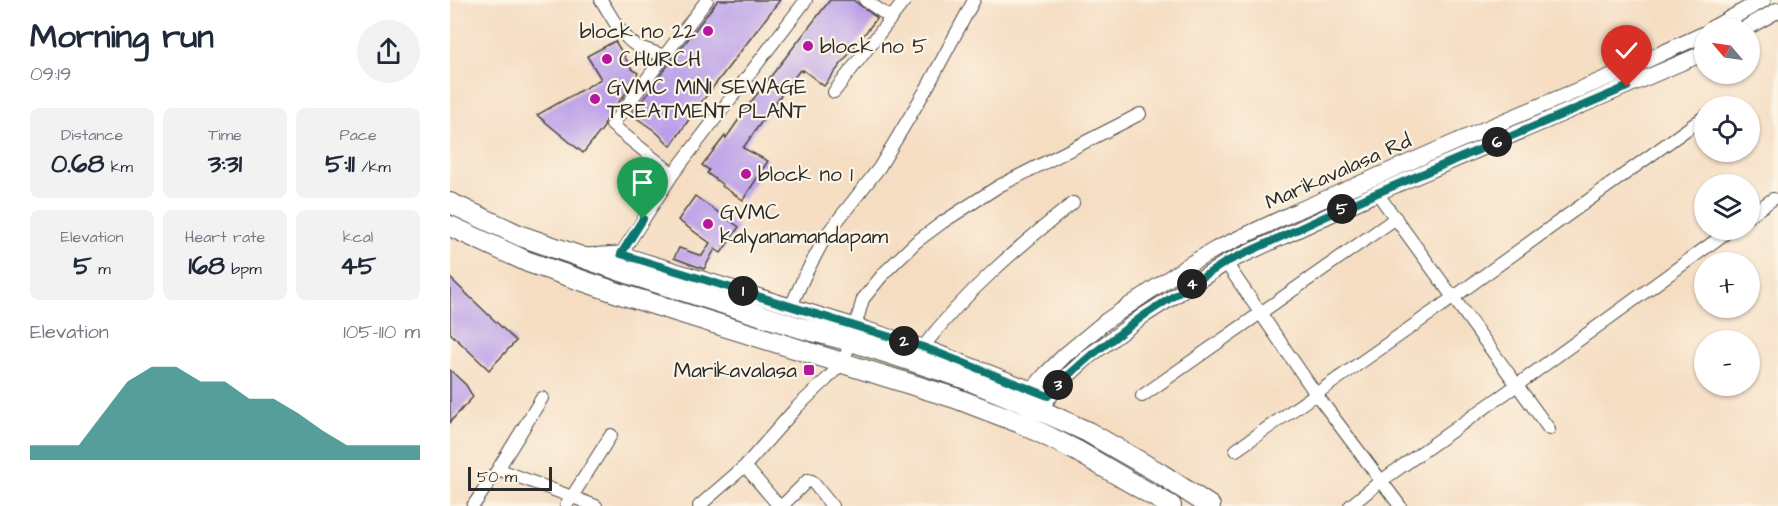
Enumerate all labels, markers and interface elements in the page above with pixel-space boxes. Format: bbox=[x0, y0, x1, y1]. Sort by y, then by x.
text: Morning run bbox=[30, 14, 214, 60]
place label: block no 22 bbox=[580, 17, 696, 46]
north arrow bbox=[1694, 18, 1760, 84]
map controls bbox=[1694, 18, 1760, 396]
button: share bbox=[357, 20, 420, 83]
marker: block no 22 bbox=[701, 24, 715, 38]
pin bbox=[1601, 25, 1652, 87]
place label: block no 5 bbox=[820, 32, 927, 61]
icon: check bbox=[1610, 34, 1643, 67]
marker: block no 5 bbox=[801, 39, 815, 53]
place label: CHURCH bbox=[619, 45, 701, 74]
marker: CHURCH bbox=[600, 52, 614, 66]
text: 09:19 bbox=[30, 60, 71, 88]
place label: GVMC MINI SEWAGE TREATMENT PLANT bbox=[607, 73, 807, 126]
marker: GVMC MINI SEWAGE TREATMENT PLANT bbox=[588, 92, 602, 106]
button: locate bbox=[1694, 96, 1760, 162]
text: Distance bbox=[61, 124, 123, 146]
text: Time bbox=[208, 124, 242, 146]
text: Pace bbox=[339, 124, 377, 146]
street label: Marikavalasa Rd bbox=[1260, 126, 1416, 217]
pin: 6 bbox=[1482, 127, 1512, 157]
text: 6 bbox=[1492, 131, 1502, 153]
text: 0.68 bbox=[51, 146, 104, 182]
text: 3:31 bbox=[208, 146, 242, 182]
text: 5:11 bbox=[325, 146, 355, 182]
text: km bbox=[104, 156, 133, 178]
text: /km bbox=[355, 156, 391, 178]
pin bbox=[617, 157, 668, 219]
place label: block no 1 bbox=[758, 160, 853, 189]
icon: arrive bbox=[626, 166, 659, 199]
marker: block no 1 bbox=[739, 167, 753, 181]
button: layers bbox=[1694, 174, 1760, 240]
pin: 5 bbox=[1327, 194, 1357, 224]
place label: GVMC kalyanamandapam bbox=[720, 198, 889, 253]
text: 5 bbox=[1336, 198, 1348, 220]
marker: GVMC kalyanamandapam bbox=[701, 217, 715, 231]
text: Elevation bbox=[61, 226, 123, 248]
text: Heart rate bbox=[185, 226, 265, 248]
text: kcal bbox=[343, 226, 373, 248]
text: 5 bbox=[73, 248, 92, 284]
text: 168 bbox=[188, 248, 225, 284]
text: 45 bbox=[340, 248, 376, 284]
button: + bbox=[1694, 252, 1760, 318]
text: m bbox=[92, 258, 111, 280]
text: bpm bbox=[225, 258, 262, 280]
pin: 4 bbox=[1177, 269, 1207, 299]
text: 4 bbox=[1187, 273, 1197, 295]
pin: 1 bbox=[728, 276, 758, 306]
text: 1 bbox=[742, 280, 744, 302]
text: Elevation bbox=[30, 318, 109, 346]
text: 105–110 m bbox=[343, 318, 420, 346]
pin: 2 bbox=[889, 326, 919, 356]
text: 2 bbox=[899, 330, 909, 352]
button: − bbox=[1694, 330, 1760, 396]
place label: Marikavalasa bbox=[674, 356, 797, 385]
marker: Marikavalasa bbox=[802, 363, 816, 377]
pin: 3 bbox=[1043, 370, 1073, 400]
text: 3 bbox=[1054, 374, 1062, 396]
scale bar bbox=[468, 464, 552, 492]
text: 50 m bbox=[477, 466, 517, 488]

